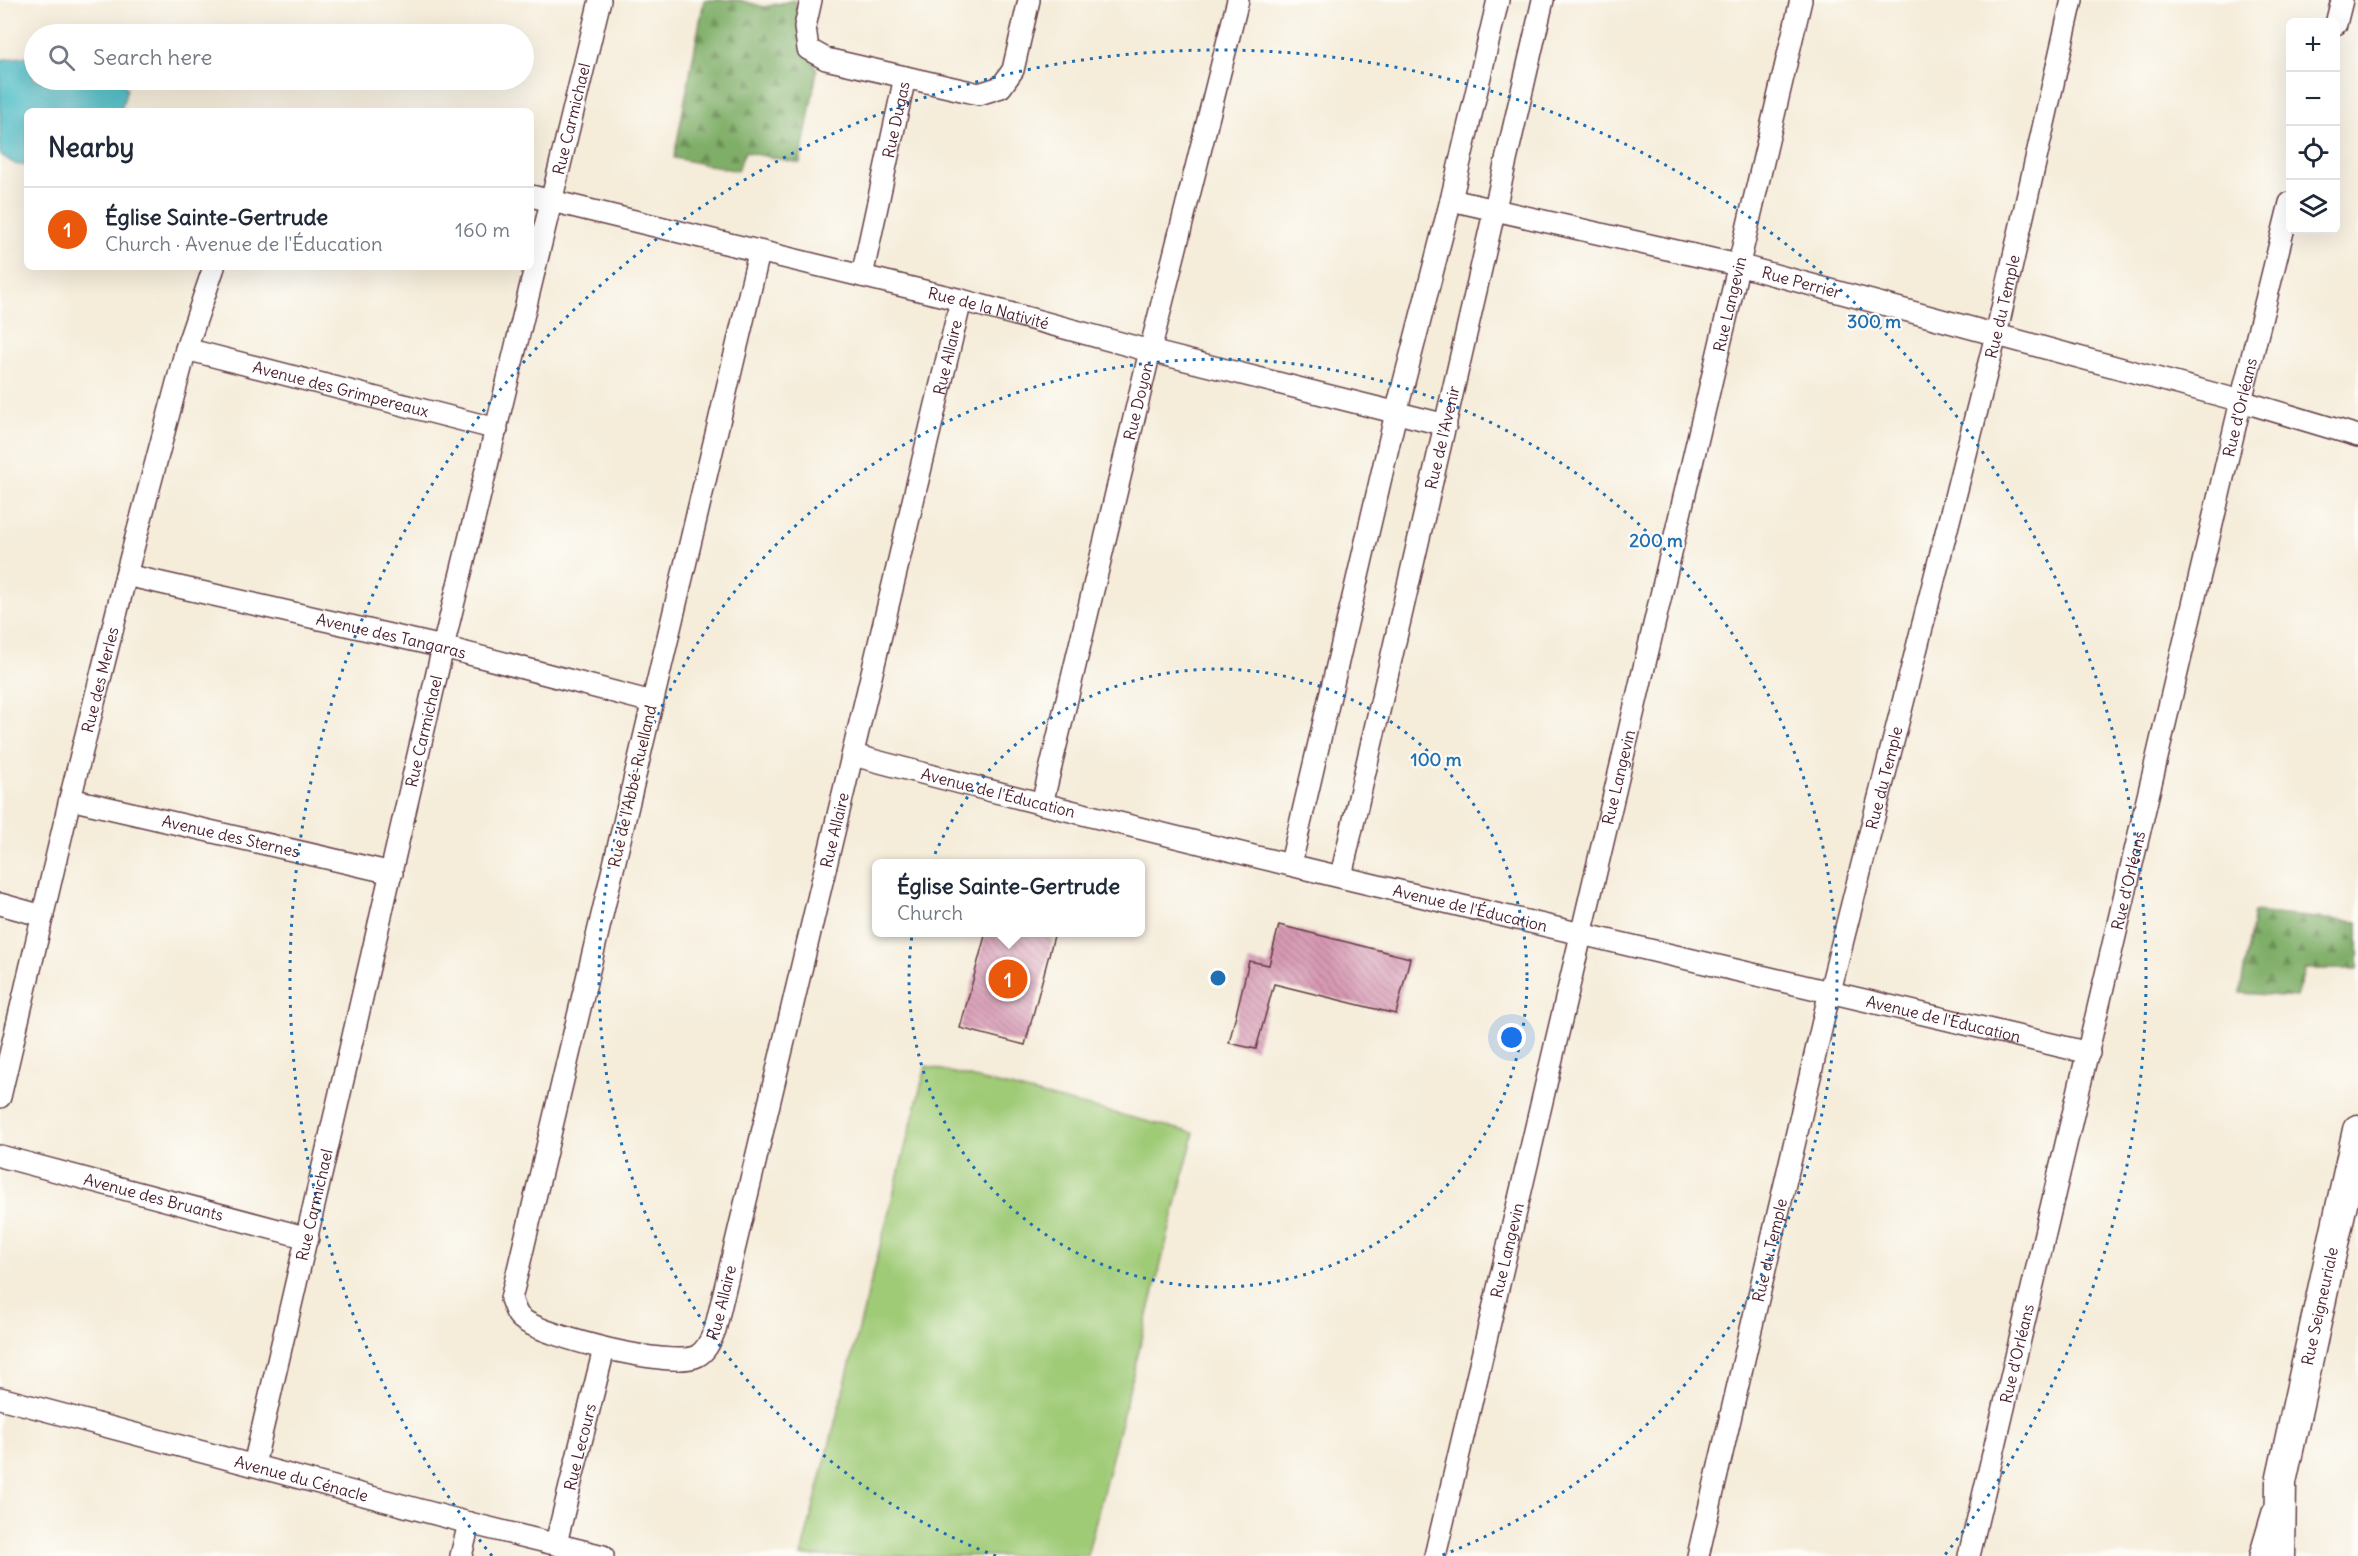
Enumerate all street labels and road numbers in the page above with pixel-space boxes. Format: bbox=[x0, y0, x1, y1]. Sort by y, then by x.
street label: Rue Carmichael bbox=[548, 61, 594, 177]
street label: Rue Dugas bbox=[878, 79, 914, 160]
street label: Rue du Temple bbox=[1980, 253, 2024, 360]
street label: Rue Langevin bbox=[1709, 255, 1750, 354]
street label: Rue Perrier bbox=[1760, 262, 1844, 303]
street label: Rue de la Nativité bbox=[926, 282, 1051, 333]
street label: Rue Allaire bbox=[929, 318, 966, 397]
street label: Rue d'Orléans bbox=[2218, 356, 2261, 459]
street label: Avenue des Grimpereaux bbox=[251, 357, 431, 421]
street label: Rue Doyon bbox=[1119, 360, 1157, 442]
street label: Rue de l'Avenir bbox=[1421, 383, 1464, 491]
street label: Avenue des Tangaras bbox=[314, 609, 468, 663]
street label: Rue des Merles bbox=[77, 625, 123, 735]
street label: Rue Carmichael bbox=[401, 673, 446, 789]
street label: Rue de l'Abbé-Ruelland bbox=[604, 703, 660, 869]
street label: Rue du Temple bbox=[1861, 724, 1907, 832]
street label: Rue Langevin bbox=[1597, 728, 1639, 827]
street label: Avenue de l'Éducation bbox=[919, 763, 1077, 822]
street label: Rue Allaire bbox=[816, 790, 853, 870]
street label: Avenue des Sternes bbox=[160, 810, 302, 861]
street label: Rue d'Orléans bbox=[2107, 829, 2149, 932]
street label: Avenue de l'Éducation bbox=[1391, 880, 1550, 936]
street label: Avenue de l'Éducation bbox=[1864, 991, 2023, 1047]
street label: Rue Carmichael bbox=[292, 1147, 337, 1263]
street label: Avenue des Bruants bbox=[82, 1169, 226, 1225]
street label: Rue du Temple bbox=[1748, 1197, 1791, 1304]
street label: Rue Langevin bbox=[1486, 1201, 1528, 1300]
street label: Rue Seigneuriale bbox=[2297, 1245, 2342, 1367]
street label: Rue Allaire bbox=[702, 1263, 740, 1343]
street label: Rue d'Orléans bbox=[1995, 1302, 2038, 1405]
street label: Rue Lecours bbox=[559, 1401, 600, 1492]
street label: Avenue du Cénacle bbox=[232, 1451, 370, 1506]

